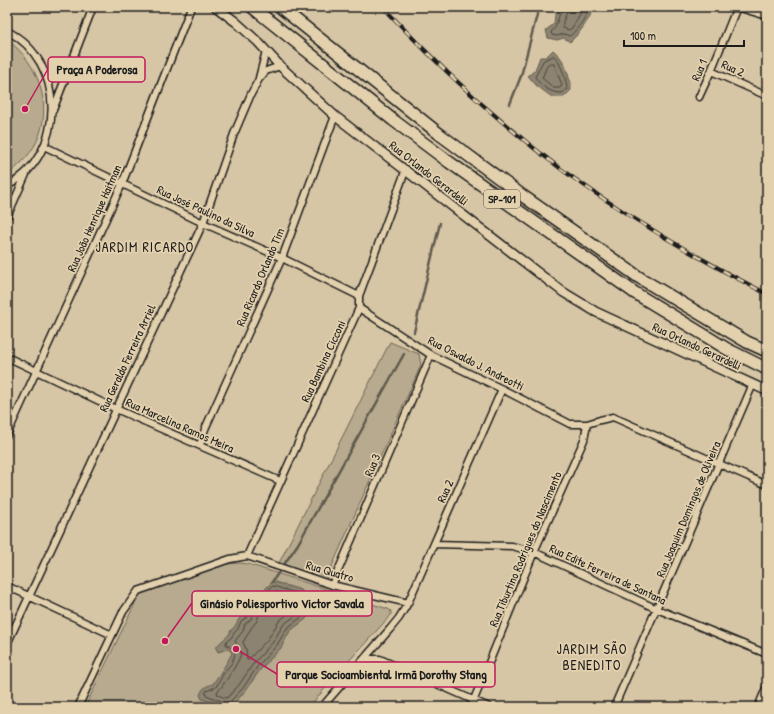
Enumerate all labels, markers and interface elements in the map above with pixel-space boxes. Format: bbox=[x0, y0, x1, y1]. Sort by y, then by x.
scale bar bbox=[624, 22, 744, 48]
text: 100 m bbox=[630, 27, 656, 44]
street label: Rua 2 bbox=[719, 55, 747, 81]
callout: Praça A Poderosa bbox=[48, 57, 145, 82]
street label: Rua 1 bbox=[687, 57, 711, 83]
text: Praça A Poderosa bbox=[57, 60, 138, 78]
street label: Rua Orlando Gerardelli bbox=[386, 137, 472, 209]
street label: Rua João Henrique Haitman bbox=[63, 162, 125, 274]
street label: Rua José Paulino da Silva bbox=[154, 181, 258, 241]
road number: SP-101 bbox=[484, 190, 520, 208]
street label: Rua Ricardo Orlando Tim bbox=[232, 225, 288, 329]
district label: JARDIM RICARDO bbox=[96, 237, 194, 256]
street label: Rua Geraldo Ferreira Arriel bbox=[95, 301, 160, 415]
street label: Rua Bambina Cicconi bbox=[297, 317, 349, 405]
street label: Rua Orlando Gerardelli bbox=[650, 318, 744, 374]
street label: Rua Oswaldo J. Andreotti bbox=[425, 331, 527, 395]
street label: Rua Marcelina Ramos Meira bbox=[123, 393, 237, 457]
street label: Rua Joaquim Domingos de Oliveira bbox=[652, 438, 725, 580]
street label: Rua 3 bbox=[360, 451, 384, 479]
street label: Rua Tiburtino Rodrigues do Nascimento bbox=[484, 468, 566, 629]
street label: Rua 2 bbox=[432, 477, 458, 505]
street label: Rua Edite Ferreira de Santana bbox=[547, 539, 669, 609]
street label: Rua Quatro bbox=[304, 556, 356, 586]
callout: Ginásio Poliesportivo Victor Savala bbox=[192, 591, 372, 616]
text: Ginásio Poliesportivo Victor Savala bbox=[200, 594, 365, 613]
district label: JARDIM SÃO BENEDITO bbox=[557, 639, 627, 674]
callout: Parque Socioambiental Irmã Dorothy Stang bbox=[277, 662, 495, 687]
text: Parque Socioambiental Irmã Dorothy Stang bbox=[285, 665, 487, 684]

